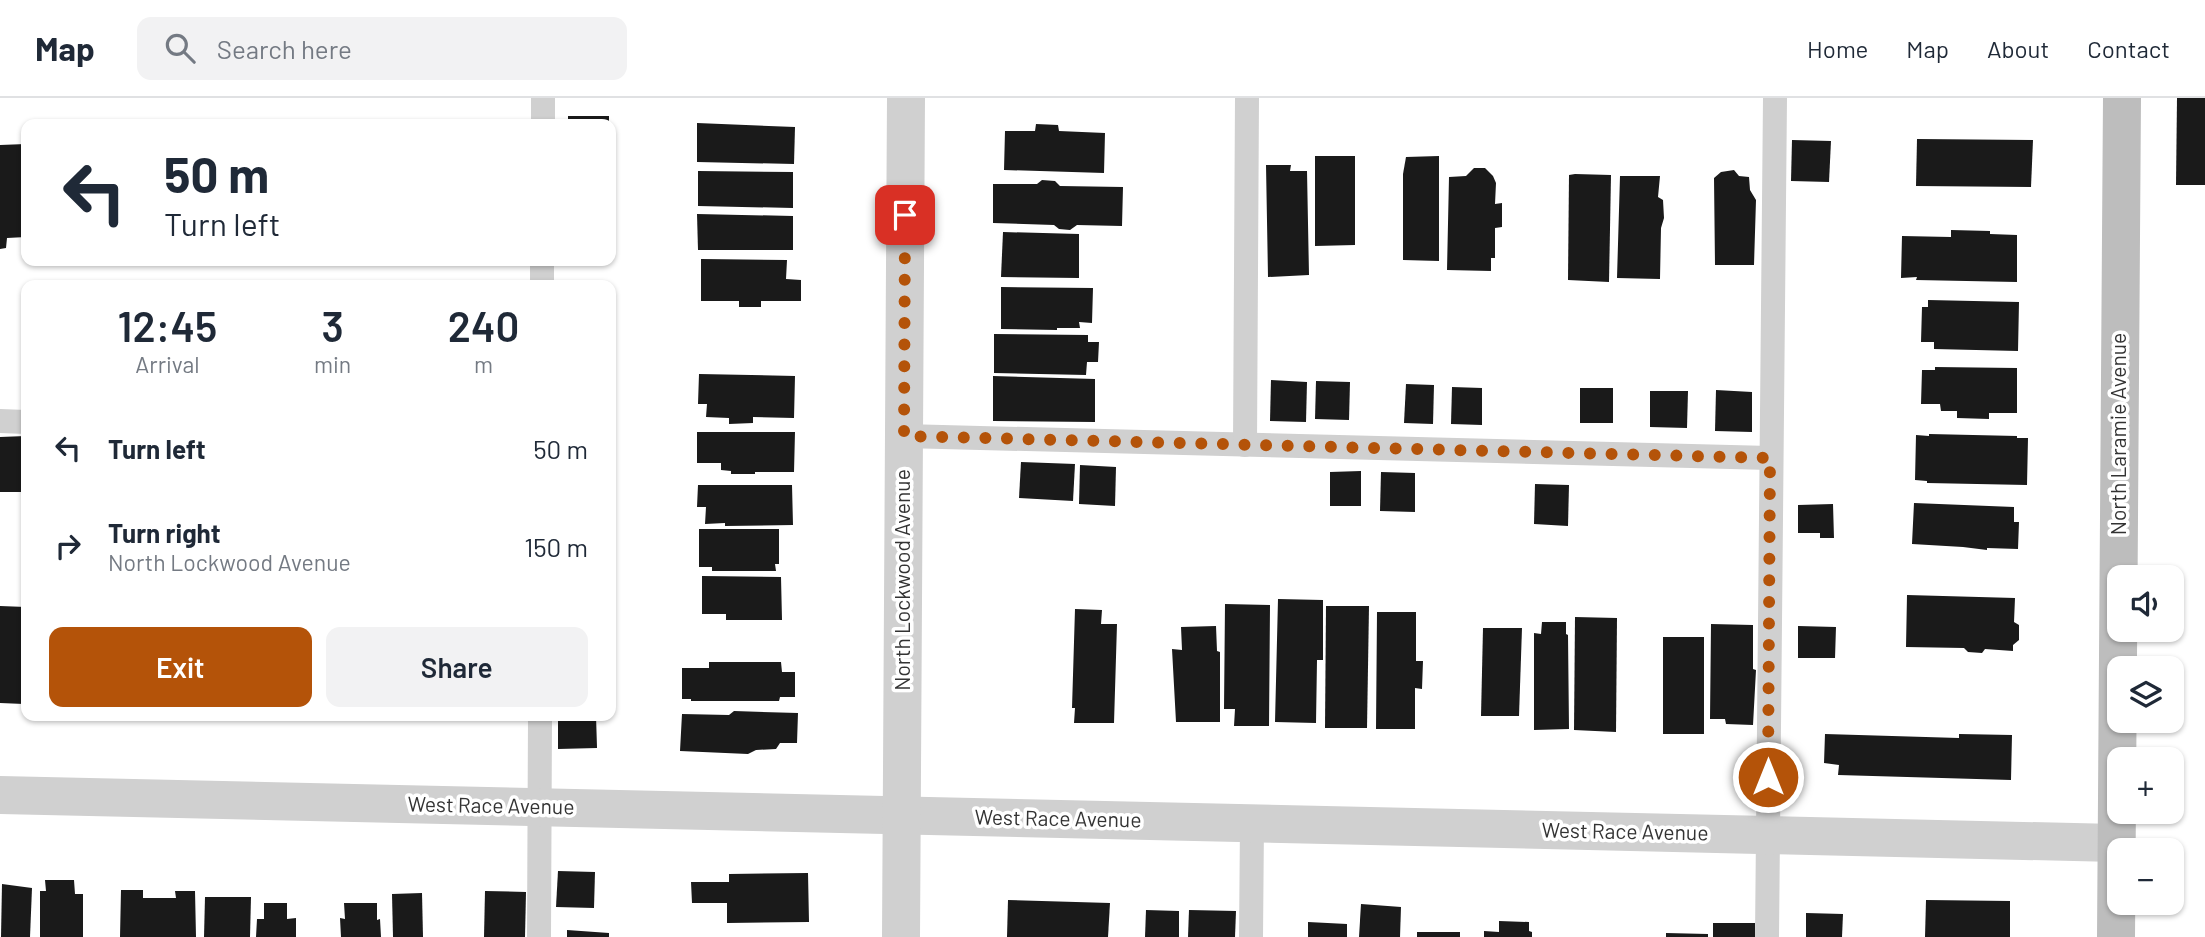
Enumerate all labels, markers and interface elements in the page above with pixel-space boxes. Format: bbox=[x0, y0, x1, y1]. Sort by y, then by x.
search box bbox=[137, 17, 627, 80]
text: Map bbox=[35, 28, 95, 68]
icon: search bbox=[161, 29, 199, 67]
text: Search here bbox=[217, 33, 352, 64]
text: Home bbox=[1807, 34, 1868, 63]
text: Map bbox=[1906, 34, 1949, 63]
text: About bbox=[1987, 34, 2049, 63]
text: Contact bbox=[2087, 34, 2170, 63]
text: 50 m bbox=[164, 144, 269, 203]
icon: left bbox=[49, 147, 140, 238]
pin bbox=[875, 185, 935, 245]
icon: arrive bbox=[886, 196, 924, 234]
text: Turn left bbox=[164, 204, 281, 242]
text: 12:45 bbox=[118, 300, 217, 350]
text: 3 bbox=[321, 300, 344, 350]
text: 240 bbox=[448, 300, 519, 350]
street label: North Laramie Avenue bbox=[2105, 333, 2130, 535]
text: Arrival bbox=[135, 350, 200, 378]
text: min bbox=[314, 350, 351, 378]
text: m bbox=[474, 350, 493, 378]
icon: left bbox=[49, 429, 87, 467]
text: Turn left bbox=[108, 433, 206, 464]
text: 50 m bbox=[533, 433, 588, 464]
street label: North Lockwood Avenue bbox=[889, 469, 914, 691]
text: Turn right bbox=[108, 517, 221, 548]
icon: right bbox=[49, 527, 87, 565]
text: 150 m bbox=[524, 531, 588, 562]
text: North Lockwood Avenue bbox=[108, 548, 351, 576]
map controls bbox=[2107, 565, 2184, 915]
button: sound bbox=[2107, 565, 2184, 642]
button: Exit bbox=[49, 627, 312, 707]
button: Share bbox=[326, 627, 588, 707]
button: layers bbox=[2107, 656, 2184, 733]
position arrow bbox=[1731, 740, 1805, 814]
button: + bbox=[2107, 747, 2184, 824]
street label: West Race Avenue bbox=[407, 791, 575, 818]
street label: West Race Avenue bbox=[974, 804, 1142, 831]
street label: West Race Avenue bbox=[1541, 817, 1709, 844]
button: − bbox=[2107, 838, 2184, 915]

